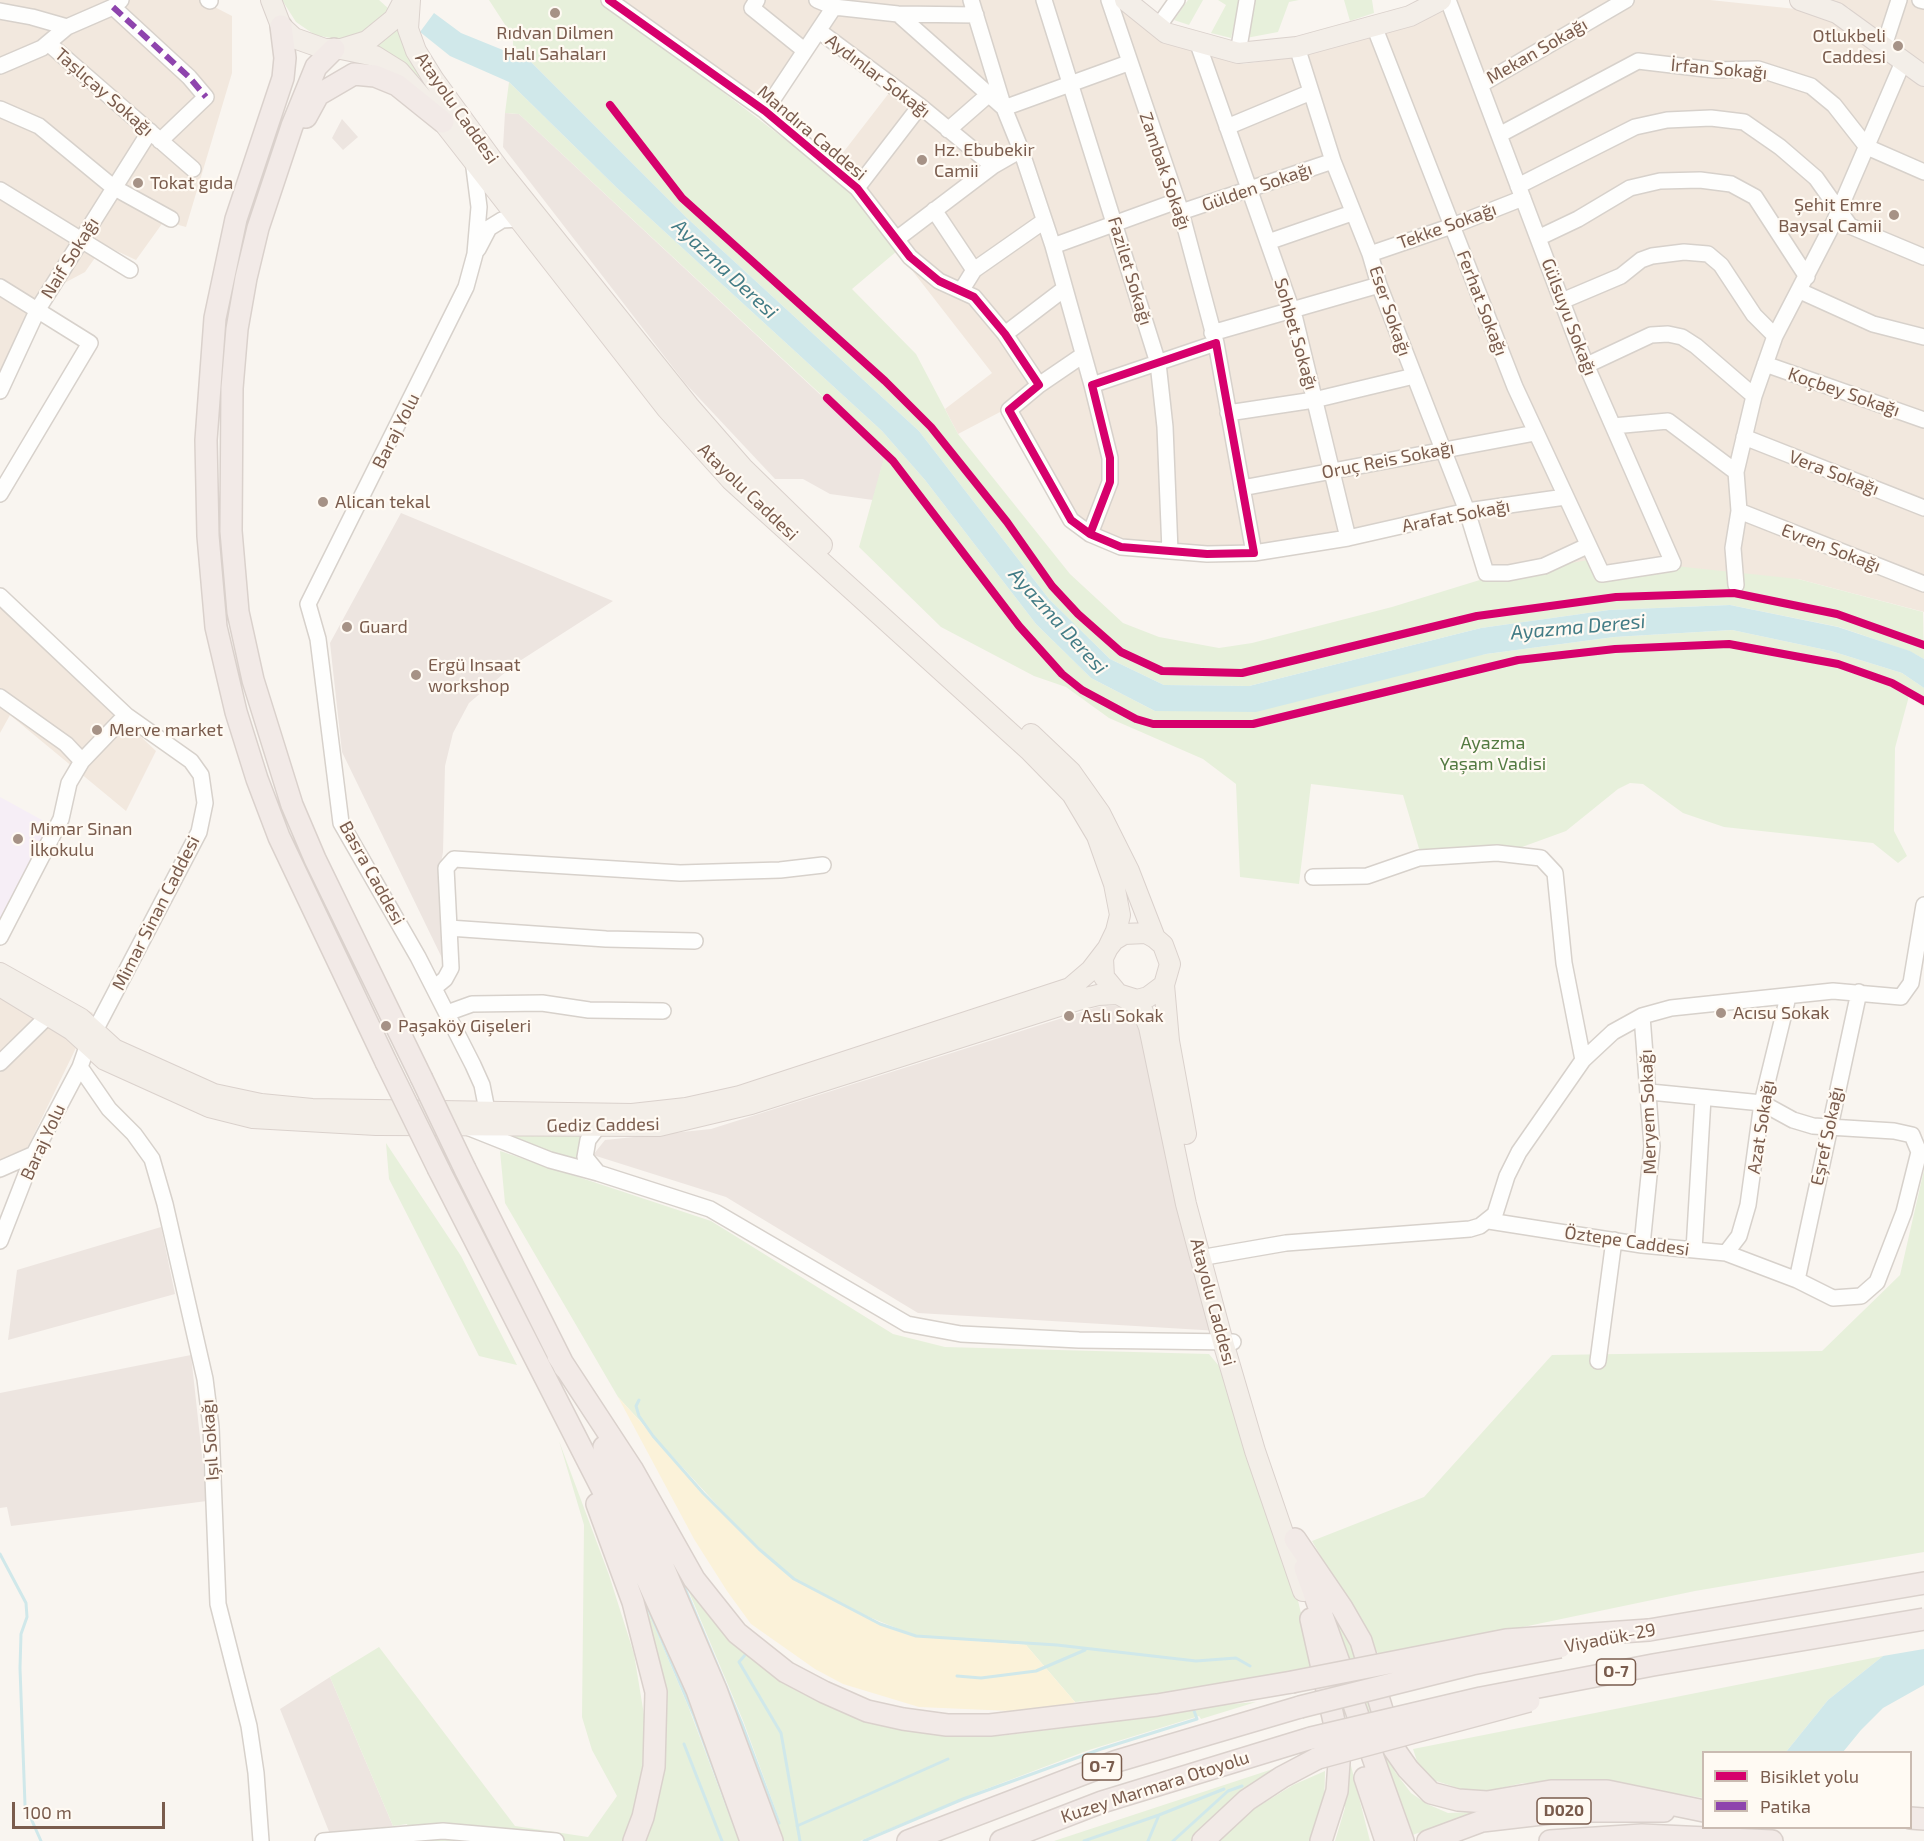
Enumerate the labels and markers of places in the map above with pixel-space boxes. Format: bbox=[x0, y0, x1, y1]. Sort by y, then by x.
marker: Rıdvan Dilmen Halı Sahaları bbox=[548, 6, 562, 20]
place label: Rıdvan Dilmen Halı Sahaları bbox=[496, 22, 614, 64]
place label: Otlukbeli Caddesi bbox=[1813, 25, 1886, 68]
marker: Otlukbeli Caddesi bbox=[1891, 39, 1905, 53]
place label: Hz. Ebubekir Camii bbox=[934, 139, 1035, 182]
marker: Hz. Ebubekir Camii bbox=[915, 153, 929, 167]
place label: Tokat gıda bbox=[150, 172, 233, 194]
marker: Tokat gıda bbox=[131, 176, 145, 190]
place label: Şehit Emre Baysal Camii bbox=[1778, 194, 1882, 236]
marker: Şehit Emre Baysal Camii bbox=[1887, 208, 1901, 222]
place label: Alican tekal bbox=[335, 491, 430, 513]
marker: Alican tekal bbox=[316, 495, 330, 509]
place label: Guard bbox=[359, 616, 408, 638]
marker: Guard bbox=[340, 620, 354, 634]
place label: Ergü Insaat workshop bbox=[428, 654, 520, 696]
marker: Ergü Insaat workshop bbox=[409, 668, 423, 682]
place label: Merve market bbox=[109, 719, 223, 741]
marker: Merve market bbox=[90, 723, 104, 737]
place label: Mimar Sinan İlkokulu bbox=[30, 818, 132, 860]
marker: Mimar Sinan İlkokulu bbox=[11, 832, 25, 846]
place label: Acısu Sokak bbox=[1733, 1002, 1829, 1024]
place label: Aslı Sokak bbox=[1081, 1005, 1164, 1027]
marker: Acısu Sokak bbox=[1714, 1006, 1728, 1020]
marker: Aslı Sokak bbox=[1062, 1009, 1076, 1023]
place label: Paşaköy Gişeleri bbox=[398, 1015, 531, 1037]
marker: Paşaköy Gişeleri bbox=[379, 1019, 393, 1033]

